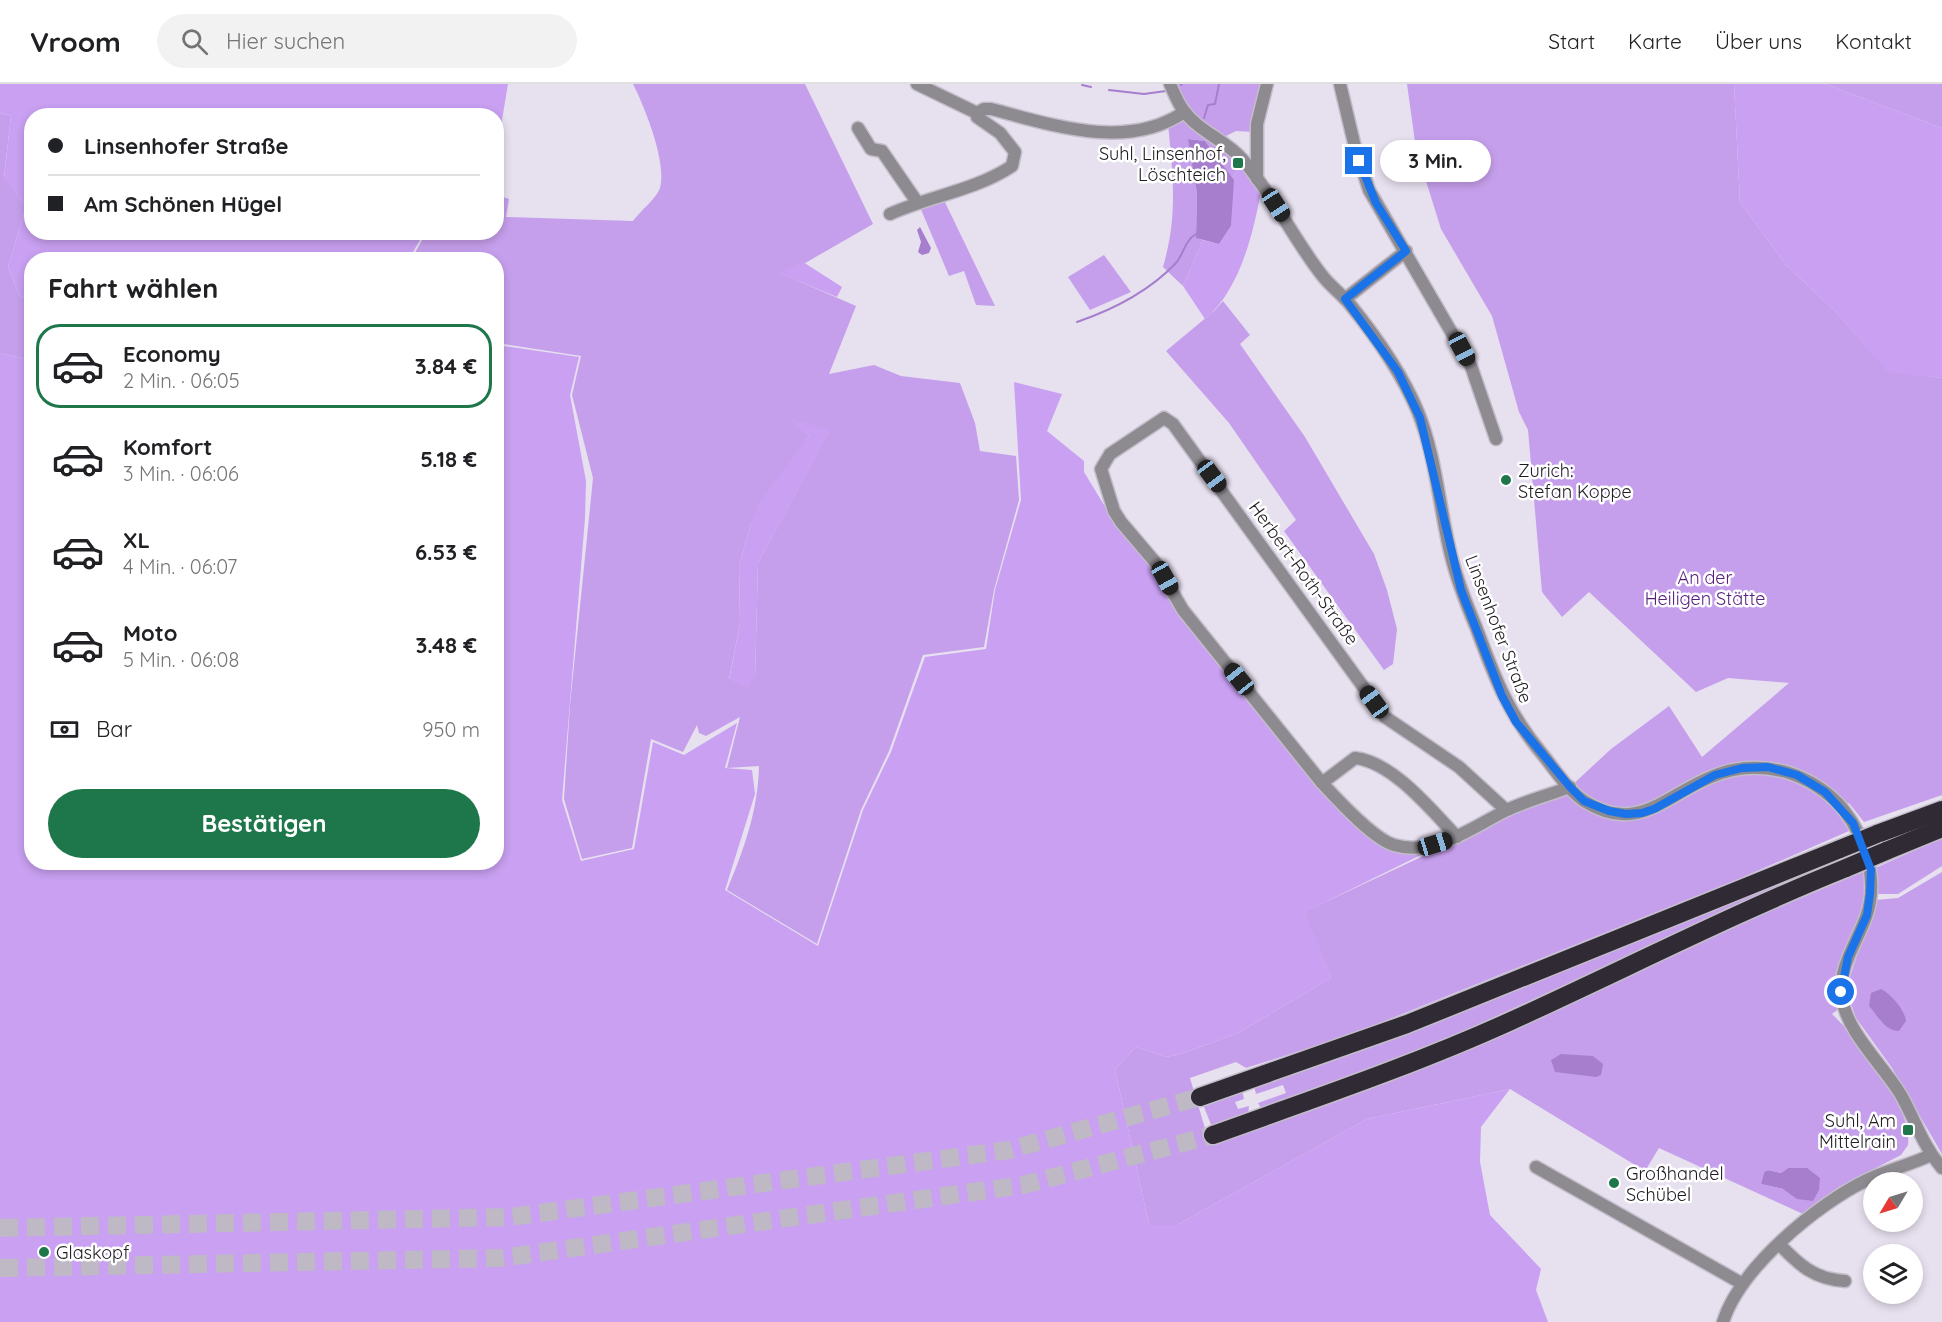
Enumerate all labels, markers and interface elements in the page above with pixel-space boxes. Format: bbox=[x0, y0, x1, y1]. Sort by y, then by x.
search box bbox=[157, 14, 577, 68]
text: Vroom bbox=[30, 24, 121, 59]
icon: search bbox=[178, 25, 211, 58]
text: Hier suchen bbox=[226, 27, 345, 55]
text: Start bbox=[1548, 28, 1595, 54]
text: Karte bbox=[1628, 28, 1682, 54]
text: Über uns bbox=[1715, 28, 1802, 54]
text: Kontakt bbox=[1835, 28, 1912, 54]
text: Linsenhofer Straße bbox=[84, 132, 289, 160]
callout: 3 Min. bbox=[1380, 140, 1491, 182]
place label: Suhl, Linsenhof, Löschteich bbox=[1099, 142, 1226, 186]
route end bbox=[1345, 147, 1372, 174]
text: 3 Min. bbox=[1408, 148, 1463, 173]
marker: Suhl, Linsenhof, Löschteich bbox=[1231, 156, 1245, 170]
car bbox=[1259, 185, 1293, 225]
text: Am Schönen Hügel bbox=[84, 190, 282, 218]
text: Fahrt wählen bbox=[48, 271, 218, 305]
car bbox=[1446, 329, 1478, 369]
icon: car bbox=[51, 339, 105, 393]
text: Economy bbox=[123, 340, 221, 368]
text: 3.84 € bbox=[415, 352, 477, 380]
text: 2 Min. · 06:05 bbox=[123, 368, 240, 393]
icon: car bbox=[51, 432, 105, 486]
text: Komfort bbox=[123, 433, 212, 461]
text: 5.18 € bbox=[420, 445, 477, 473]
car bbox=[1194, 456, 1230, 496]
place label: Zurich: Stefan Koppe bbox=[1518, 459, 1632, 503]
text: 3 Min. · 06:06 bbox=[123, 461, 239, 486]
marker: Zurich: Stefan Koppe bbox=[1499, 473, 1513, 487]
street label: Herbert-Roth-Straße bbox=[1244, 497, 1364, 649]
icon: car bbox=[51, 525, 105, 579]
text: XL bbox=[123, 526, 150, 554]
text: 6.53 € bbox=[415, 538, 477, 566]
street label: Linsenhofer Straße bbox=[1460, 552, 1538, 706]
text: 4 Min. · 06:07 bbox=[123, 554, 237, 579]
car bbox=[1148, 558, 1182, 598]
park label: An der Heiligen Stätte bbox=[1645, 566, 1765, 610]
icon: car bbox=[51, 618, 105, 672]
text: Moto bbox=[123, 619, 177, 647]
text: 3.48 € bbox=[415, 631, 477, 659]
text: 5 Min. · 06:08 bbox=[123, 647, 239, 672]
car bbox=[1221, 659, 1257, 699]
car bbox=[1356, 682, 1392, 722]
icon: cash bbox=[48, 713, 81, 746]
text: Bar bbox=[96, 715, 132, 743]
text: 950 m bbox=[422, 717, 480, 742]
button: Bestätigen bbox=[48, 789, 480, 858]
car bbox=[1415, 830, 1455, 858]
route start bbox=[1827, 978, 1854, 1005]
place label: Suhl, Am Mittelrain bbox=[1819, 1109, 1896, 1153]
marker: Suhl, Am Mittelrain bbox=[1901, 1123, 1915, 1137]
place label: Großhandel Schübel bbox=[1626, 1162, 1724, 1206]
north arrow bbox=[1863, 1172, 1923, 1232]
map controls bbox=[1863, 1172, 1923, 1304]
marker: Großhandel Schübel bbox=[1607, 1176, 1621, 1190]
place label: Glaskopf bbox=[56, 1241, 130, 1264]
button: layers bbox=[1863, 1244, 1923, 1304]
marker: Glaskopf bbox=[37, 1245, 51, 1259]

